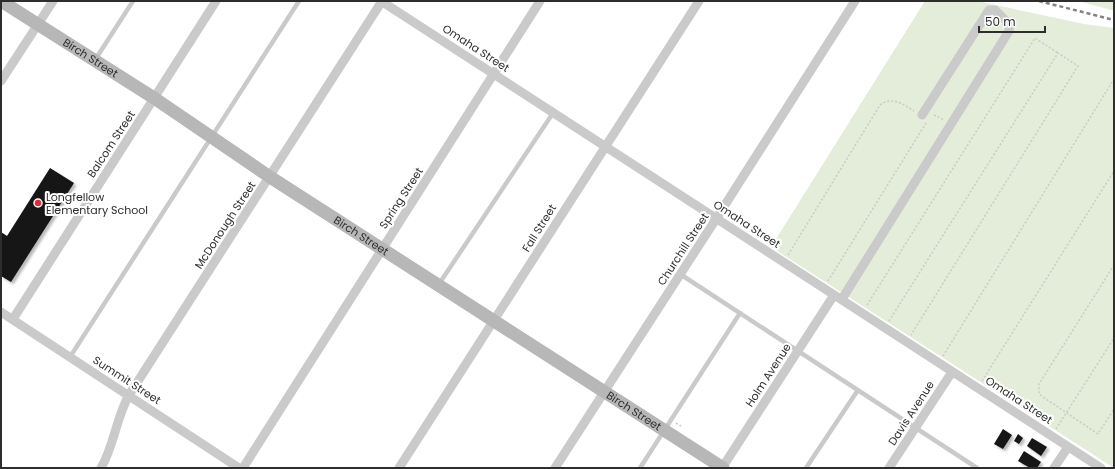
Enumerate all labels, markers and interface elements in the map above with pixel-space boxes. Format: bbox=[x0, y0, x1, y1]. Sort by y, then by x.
scale bar bbox=[979, 8, 1045, 34]
text: 50 m bbox=[985, 13, 1016, 30]
street label: Omaha Street bbox=[439, 20, 513, 76]
street label: Birch Street bbox=[60, 34, 121, 81]
street label: Balcom Street bbox=[83, 107, 139, 181]
street label: Spring Street bbox=[375, 164, 427, 232]
street label: McDonough Street bbox=[191, 178, 259, 272]
place label: Longfellow Elementary School bbox=[46, 189, 148, 218]
street label: Omaha Street bbox=[710, 196, 784, 252]
marker: Longfellow Elementary School bbox=[33, 198, 43, 208]
street label: Fall Street bbox=[518, 201, 560, 255]
street label: Churchill Street bbox=[654, 210, 712, 288]
street label: Birch Street bbox=[331, 212, 392, 259]
street label: Holm Avenue bbox=[741, 340, 795, 410]
street label: Summit Street bbox=[90, 352, 164, 408]
street label: Omaha Street bbox=[982, 372, 1056, 428]
street label: Davis Avenue bbox=[884, 377, 938, 448]
street label: Birch Street bbox=[603, 387, 665, 434]

